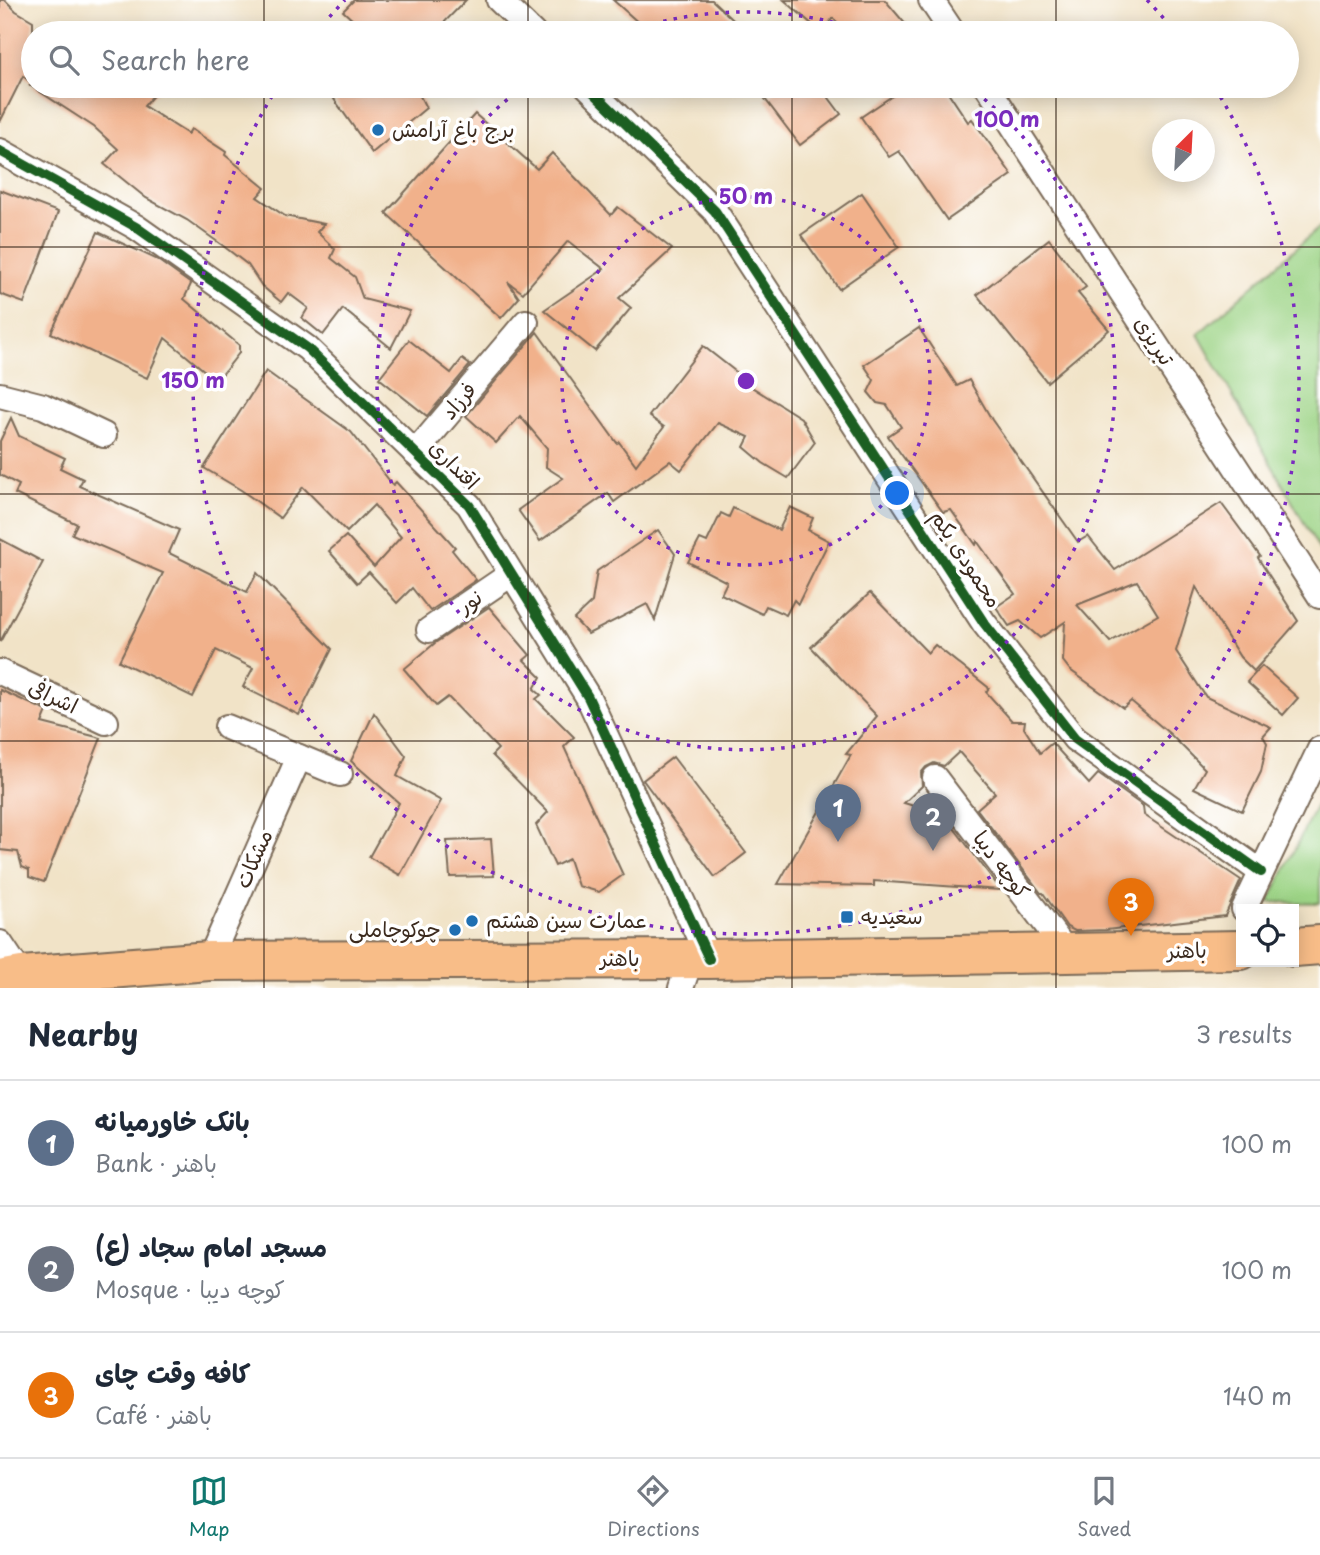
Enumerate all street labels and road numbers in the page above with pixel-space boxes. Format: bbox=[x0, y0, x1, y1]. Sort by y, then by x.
street label: تبریزی bbox=[1128, 309, 1184, 372]
street label: فرزاد bbox=[432, 374, 483, 426]
street label: اقتداری bbox=[423, 431, 488, 496]
street label: محمودی یکم bbox=[922, 503, 1011, 614]
street label: نور bbox=[449, 580, 488, 621]
street label: اشرافی bbox=[24, 670, 84, 721]
street label: کوچه دیبا bbox=[966, 823, 1039, 905]
street label: مشکات bbox=[225, 824, 279, 893]
street label: باهنر bbox=[1165, 933, 1207, 965]
street label: باهنر bbox=[598, 941, 640, 973]

